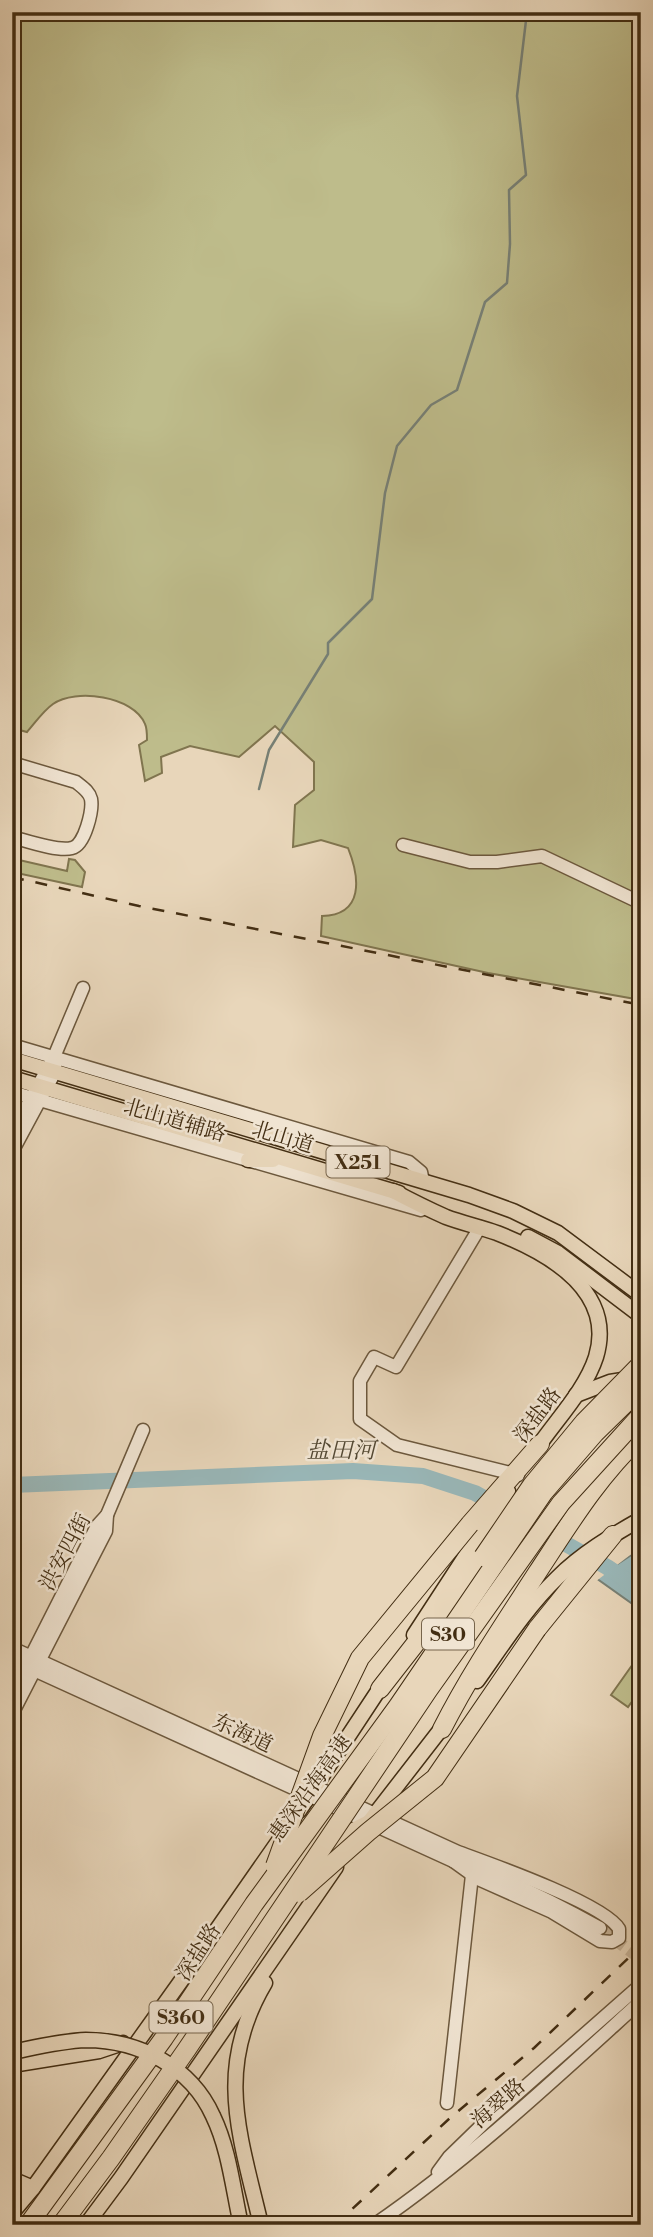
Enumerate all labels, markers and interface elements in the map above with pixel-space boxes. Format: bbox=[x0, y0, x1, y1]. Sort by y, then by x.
street label: 北山道辅路 bbox=[121, 1094, 229, 1148]
street label: 北山道 bbox=[249, 1116, 317, 1160]
road number: X251 bbox=[326, 1146, 390, 1178]
street label: 深盐路 bbox=[508, 1383, 567, 1449]
water label: 盐田河 bbox=[307, 1437, 380, 1465]
street label: 洪安四街 bbox=[35, 1509, 97, 1596]
road number: S30 bbox=[422, 1618, 474, 1650]
street label: 东海道 bbox=[209, 1709, 277, 1759]
street label: 惠深沿海高速 bbox=[263, 1730, 358, 1847]
street label: 深盐路 bbox=[171, 1919, 227, 1986]
road number: S360 bbox=[150, 2002, 212, 2033]
street label: 海翠路 bbox=[466, 2073, 531, 2134]

